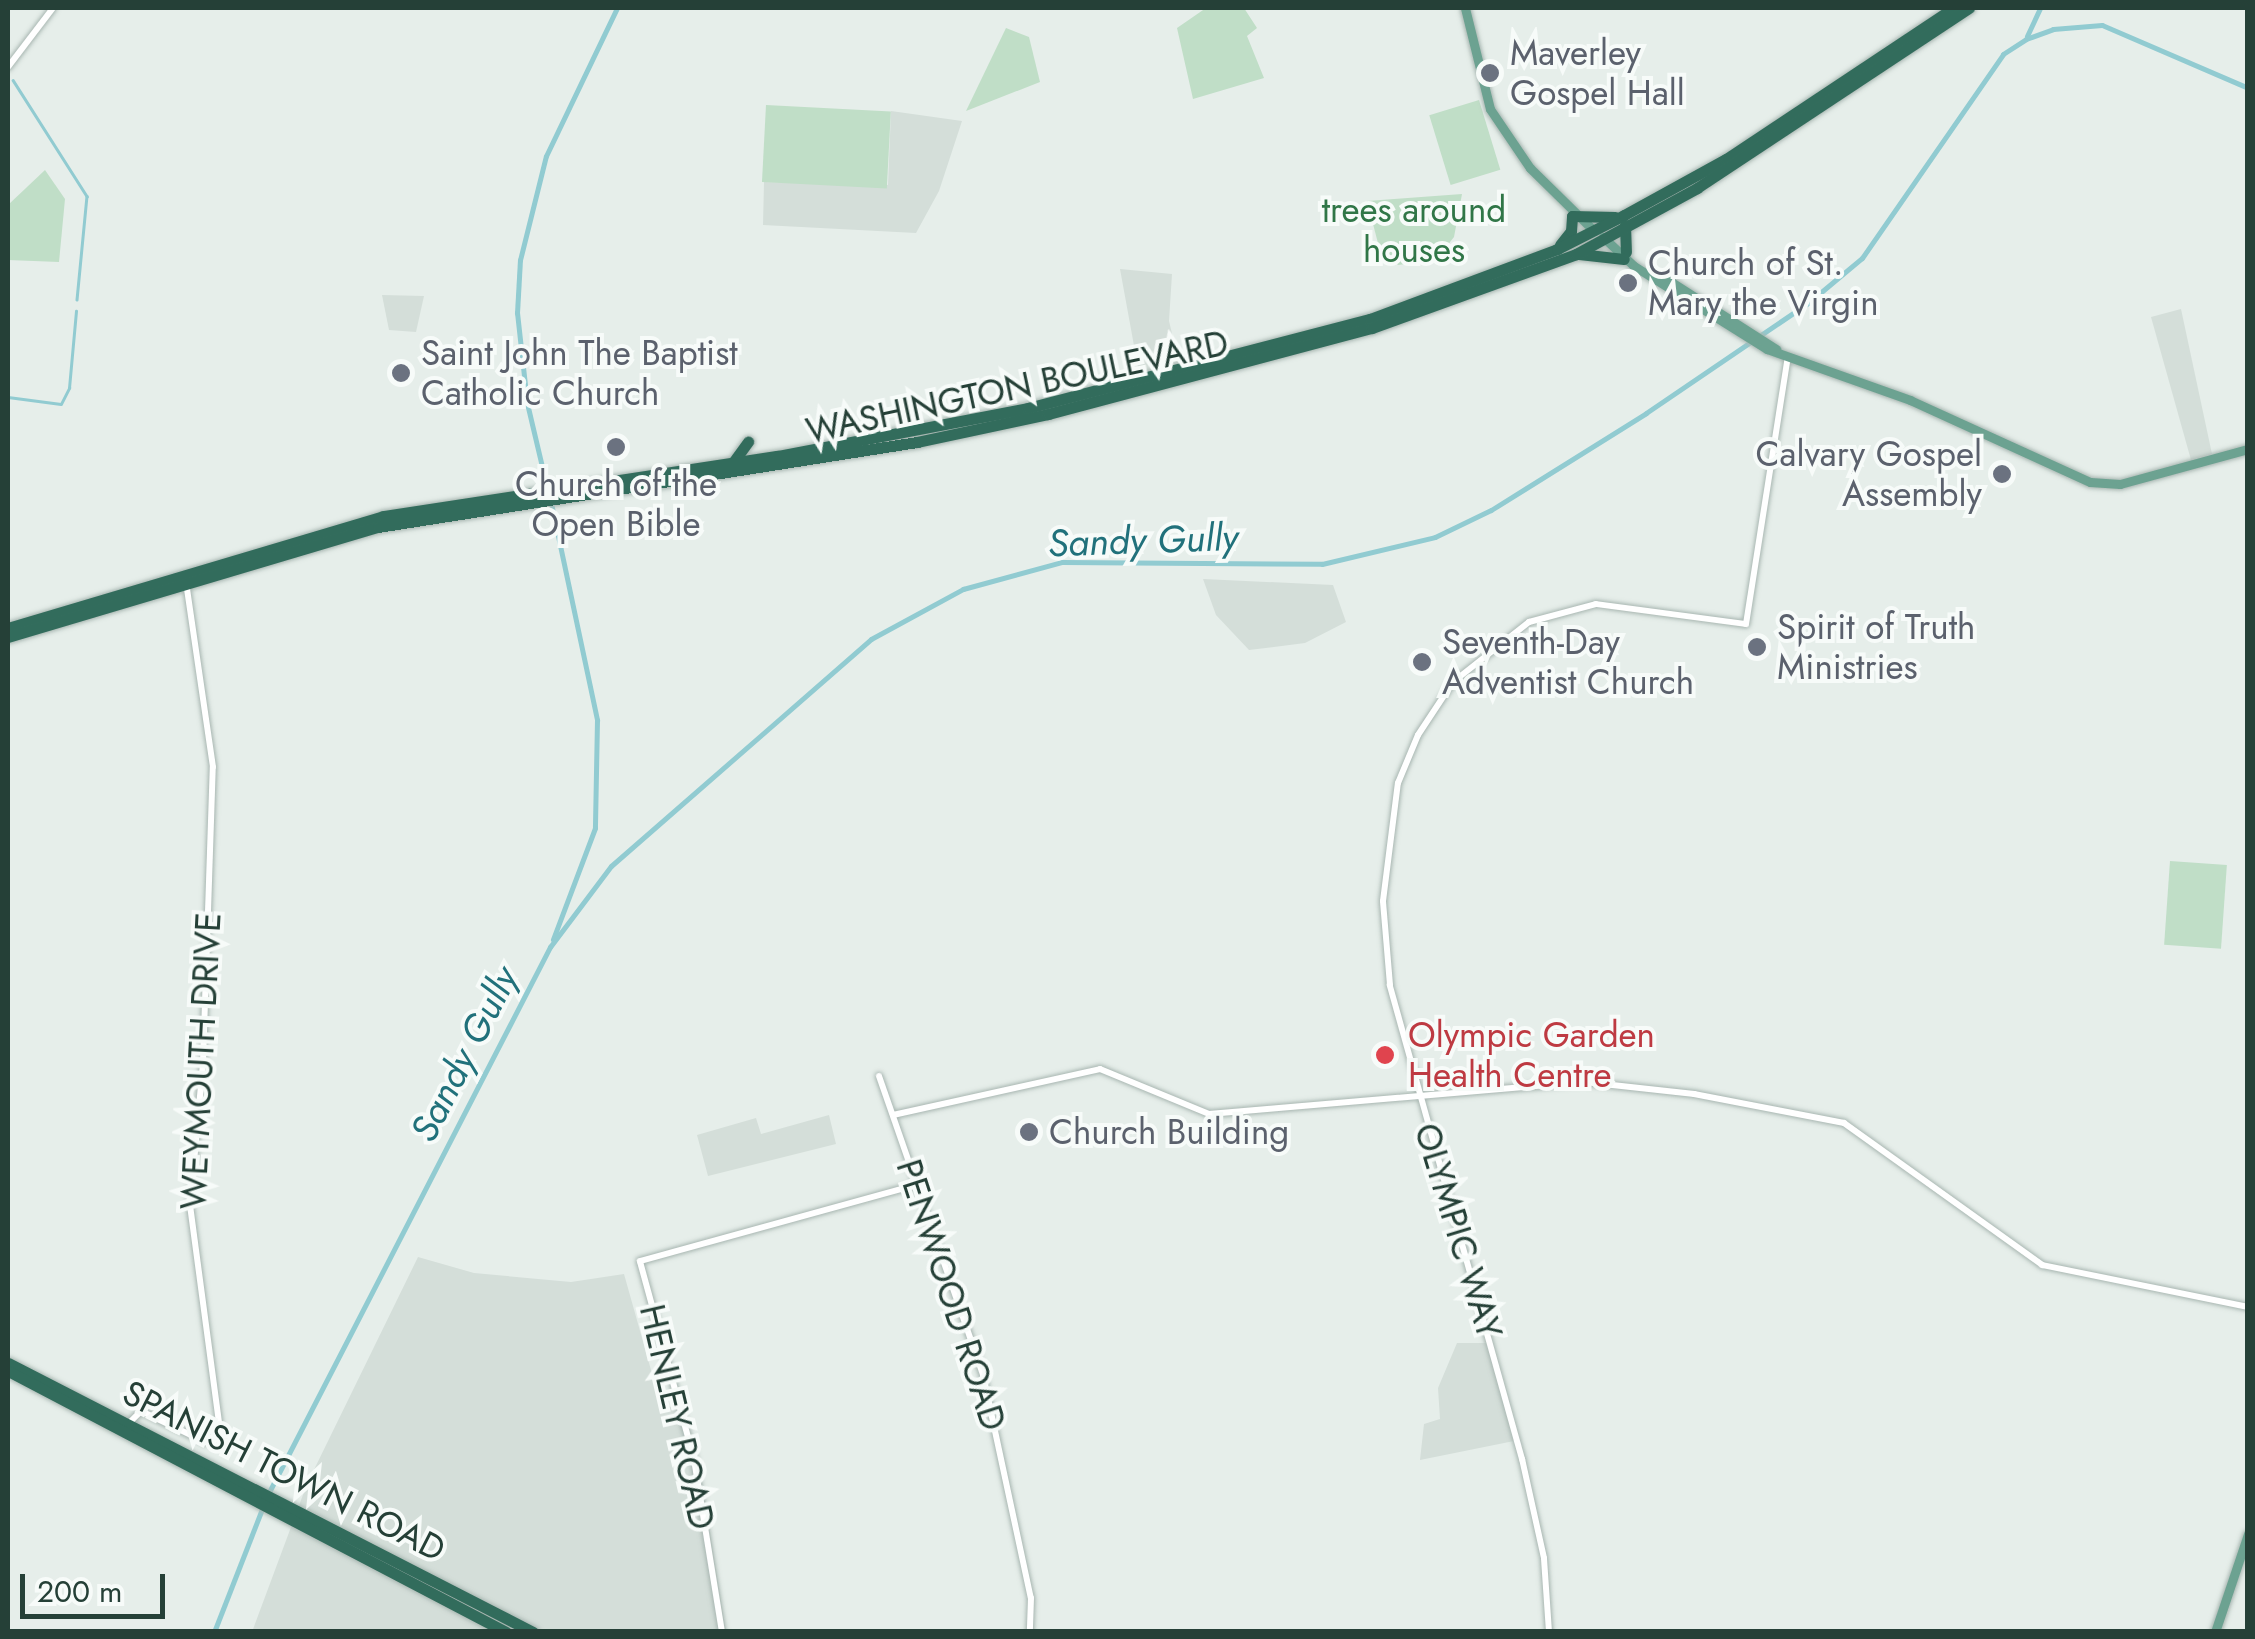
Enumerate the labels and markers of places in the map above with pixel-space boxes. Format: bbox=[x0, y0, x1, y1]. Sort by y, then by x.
place label: Maverley Gospel Hall bbox=[1510, 32, 1685, 114]
marker: Maverley Gospel Hall bbox=[1479, 62, 1501, 84]
place label: Church of St. Mary the Virgin bbox=[1648, 242, 1879, 324]
marker: Church of St. Mary the Virgin bbox=[1617, 272, 1639, 294]
place label: Saint John The Baptist Catholic Church bbox=[421, 332, 738, 414]
marker: Saint John The Baptist Catholic Church bbox=[390, 362, 412, 384]
place label: Calvary Gospel Assembly bbox=[1756, 433, 1982, 515]
marker: Church of the Open Bible bbox=[605, 436, 627, 458]
place label: Church of the Open Bible bbox=[515, 463, 717, 545]
marker: Calvary Gospel Assembly bbox=[1991, 463, 2013, 485]
place label: Spirit of Truth Ministries bbox=[1777, 606, 1975, 688]
place label: Seventh-Day Adventist Church bbox=[1442, 621, 1694, 703]
marker: Spirit of Truth Ministries bbox=[1746, 636, 1768, 658]
marker: Seventh-Day Adventist Church bbox=[1411, 651, 1433, 673]
place label: Olympic Garden Health Centre bbox=[1408, 1014, 1655, 1096]
marker: Olympic Garden Health Centre bbox=[1372, 1042, 1398, 1068]
place label: Church Building bbox=[1049, 1111, 1289, 1153]
marker: Church Building bbox=[1018, 1121, 1040, 1143]

